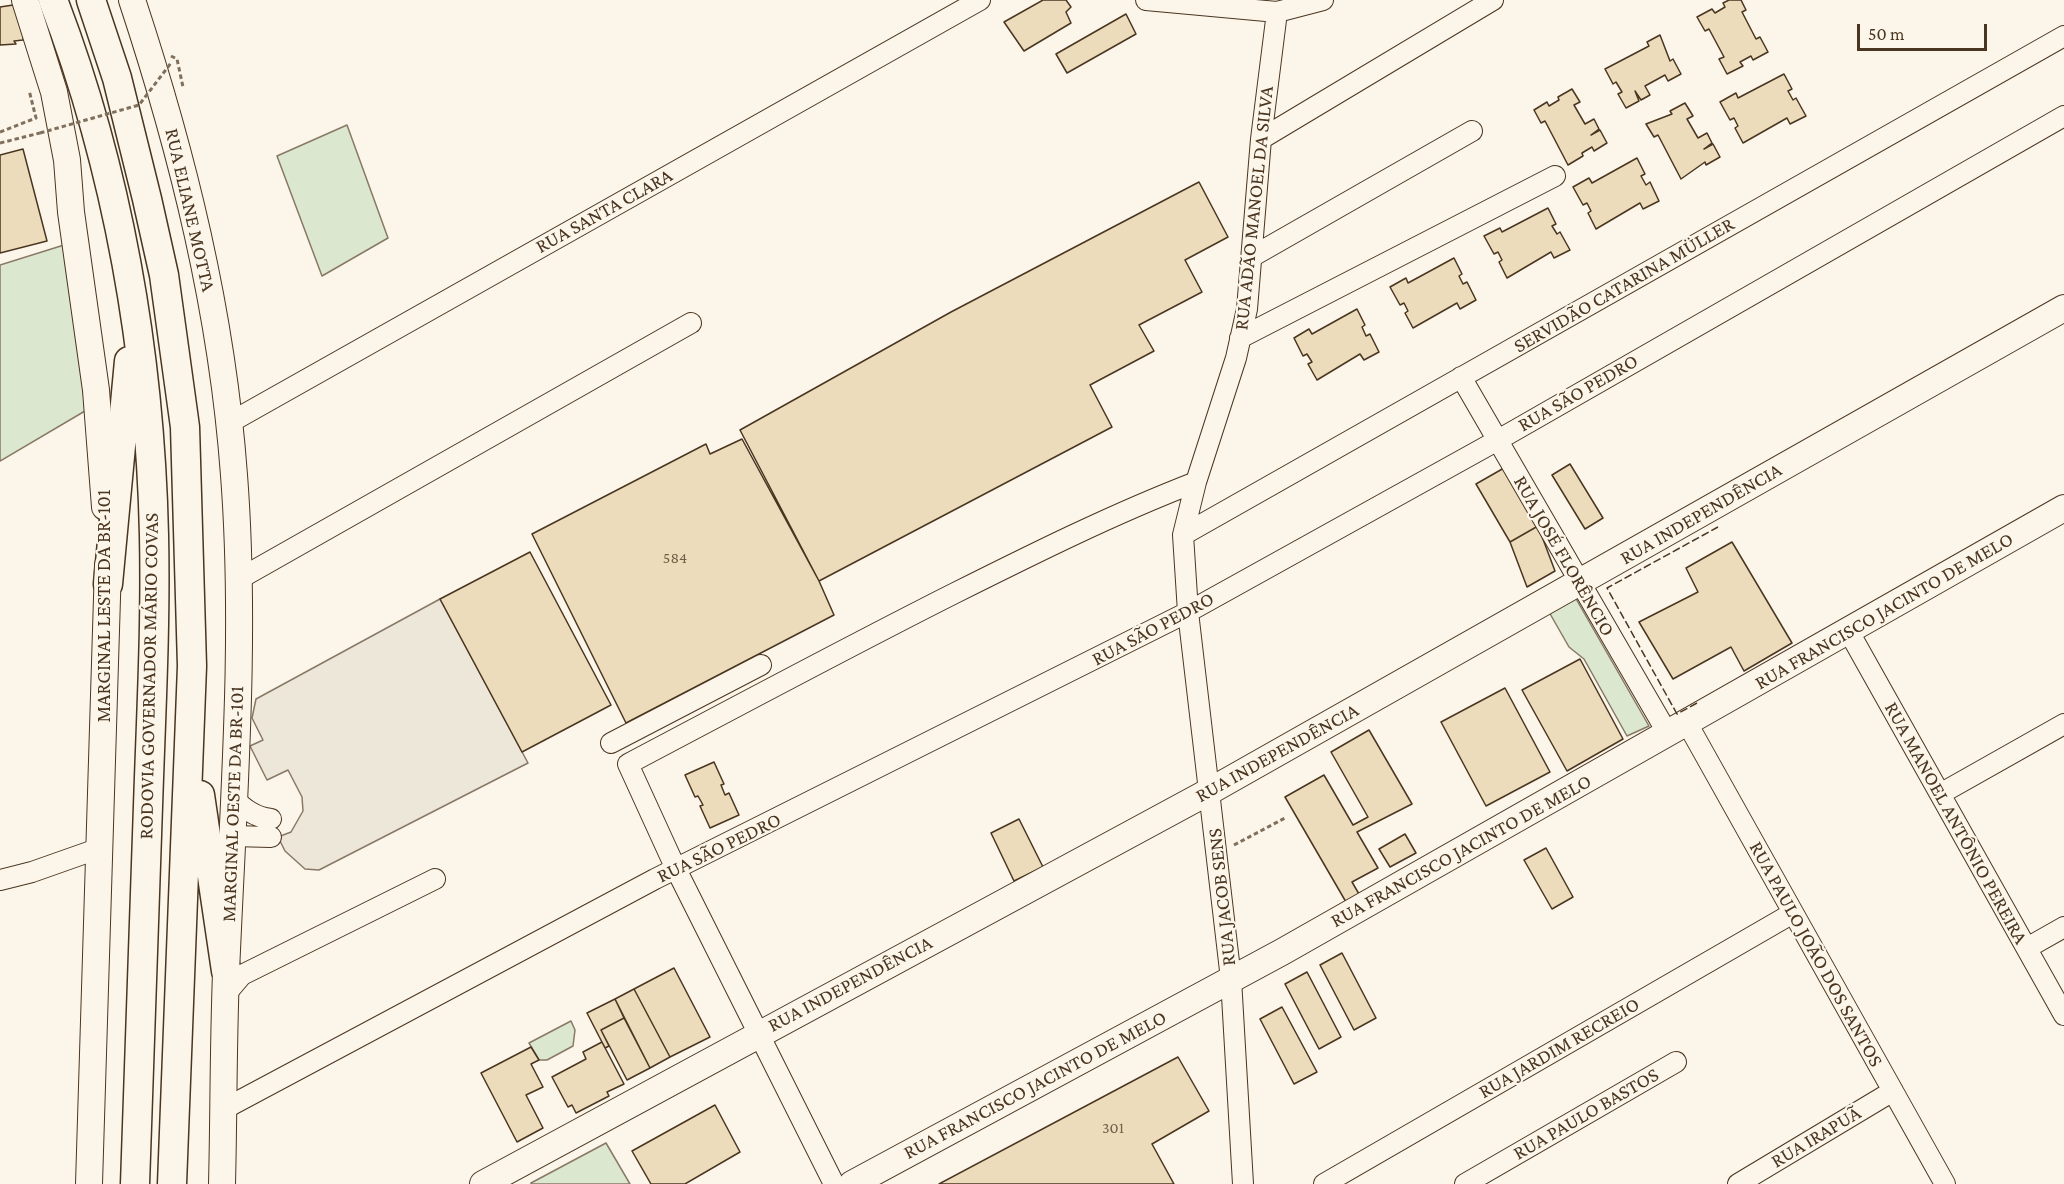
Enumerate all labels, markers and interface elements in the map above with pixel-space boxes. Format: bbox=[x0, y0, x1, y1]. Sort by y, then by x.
scale bar bbox=[1860, 12, 1990, 50]
text: 50 m bbox=[1868, 24, 1905, 44]
street label: RUA ADÃO MANOEL DA SILVA bbox=[1229, 85, 1279, 331]
street label: RUA ELIANE MOTTA bbox=[160, 126, 220, 294]
street label: RUA SANTA CLARA bbox=[531, 163, 677, 259]
street label: SERVIDÃO CATARINA MÜLLER bbox=[1509, 212, 1739, 358]
street label: RUA SÃO PEDRO bbox=[1514, 349, 1642, 437]
street label: RUA INDEPENDÊNCIA bbox=[1616, 458, 1786, 570]
street label: RUA JOSÉ FLORÊNCIO bbox=[1508, 471, 1620, 641]
street label: MARGINAL LESTE DA BR-101 bbox=[92, 489, 116, 723]
street label: RODOVIA GOVERNADOR MÁRIO COVAS bbox=[134, 512, 164, 840]
street label: RUA FRANCISCO JACINTO DE MELO bbox=[1751, 527, 2017, 695]
house number: 584 bbox=[663, 548, 687, 568]
street label: RUA SÃO PEDRO bbox=[1088, 587, 1218, 671]
street label: MARGINAL OESTE DA BR-101 bbox=[217, 685, 249, 923]
street label: RUA INDEPENDÊNCIA bbox=[1191, 698, 1363, 808]
street label: RUA MANOEL ANTÔNIO PEREIRA bbox=[1879, 698, 2033, 948]
street label: RUA FRANCISCO JACINTO DE MELO bbox=[1326, 769, 1596, 933]
street label: RUA SÃO PEDRO bbox=[653, 808, 785, 888]
street label: RUA JACOB SENS bbox=[1203, 827, 1241, 967]
street label: RUA PAULO JOÃO DOS SANTOS bbox=[1744, 837, 1888, 1071]
street label: RUA INDEPENDÊNCIA bbox=[764, 931, 936, 1037]
street label: RUA JARDIM RECREIO bbox=[1474, 992, 1644, 1104]
street label: RUA FRANCISCO JACINTO DE MELO bbox=[899, 1005, 1171, 1165]
street label: RUA PAULO BASTOS bbox=[1509, 1063, 1663, 1165]
street label: RUA IRAPUÃ bbox=[1767, 1101, 1865, 1173]
house number: 301 bbox=[1102, 1118, 1124, 1138]

